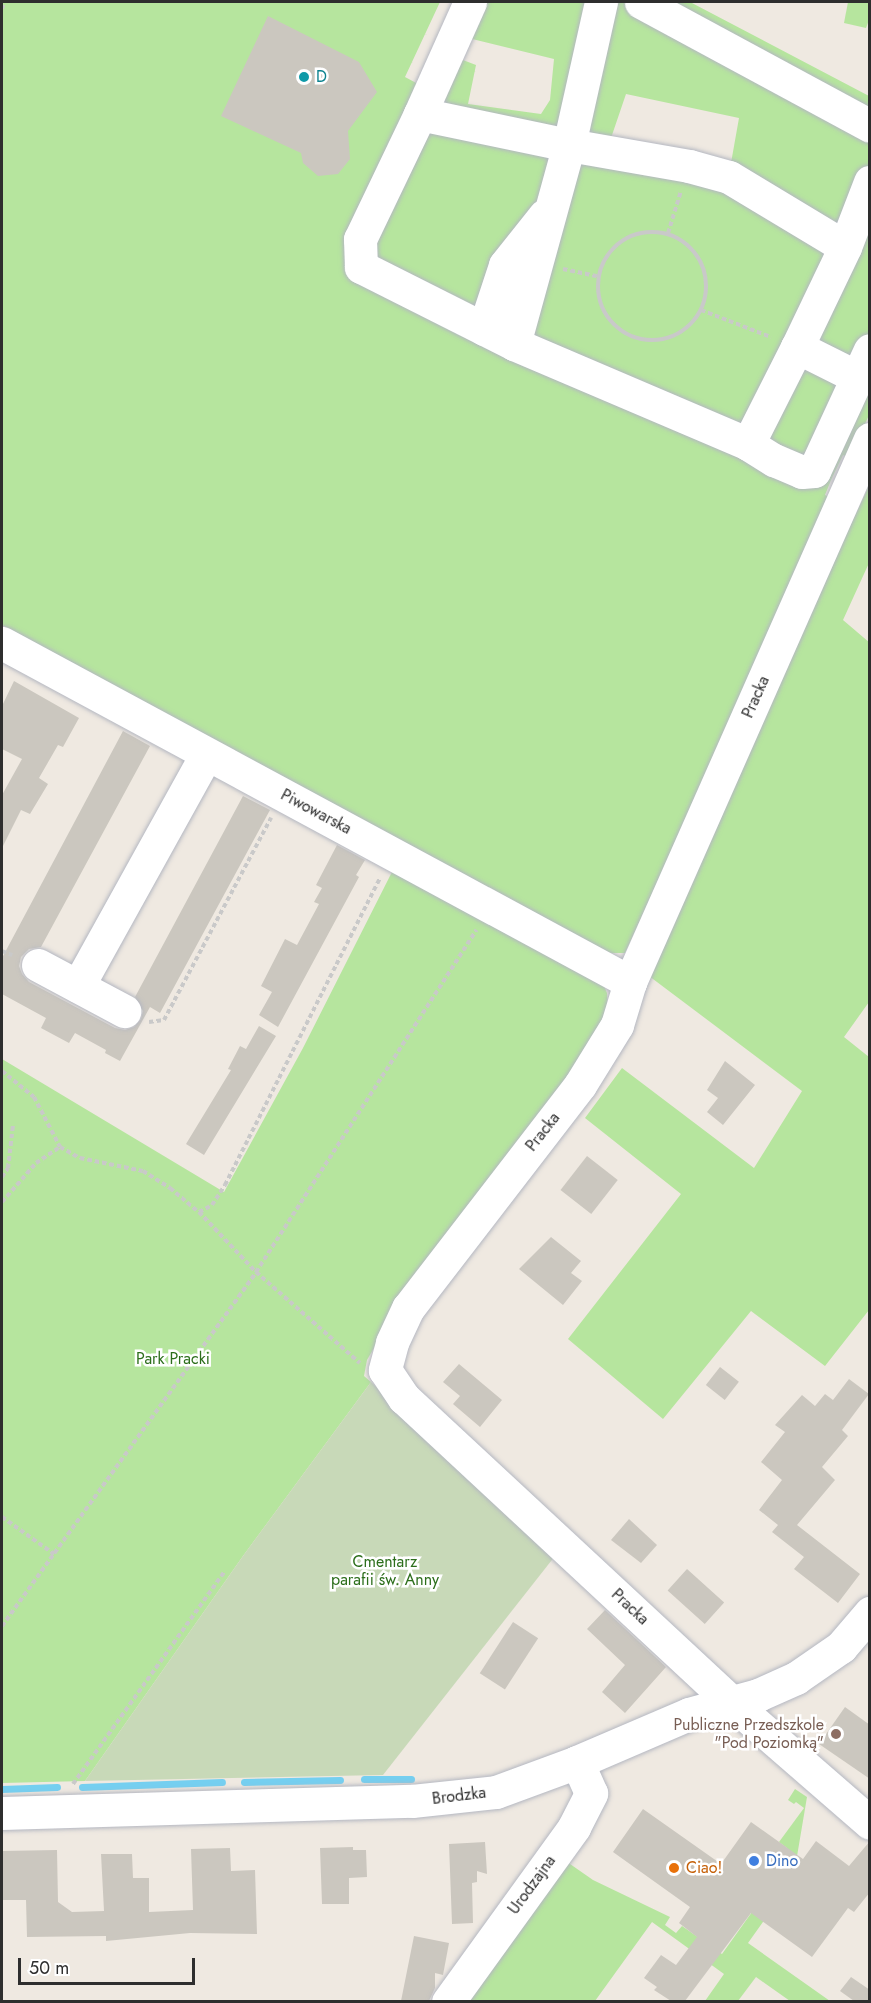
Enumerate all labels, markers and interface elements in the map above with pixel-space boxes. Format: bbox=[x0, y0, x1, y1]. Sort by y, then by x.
place label: D bbox=[316, 67, 327, 87]
marker: D bbox=[297, 70, 311, 84]
street label: Pracka bbox=[738, 673, 774, 721]
street label: Piwowarska bbox=[277, 785, 355, 839]
street label: Pracka bbox=[522, 1109, 564, 1155]
park label: Park Pracki bbox=[136, 1349, 210, 1369]
park label: Cmentarz parafii św. Anny bbox=[331, 1552, 439, 1590]
street label: Pracka bbox=[607, 1585, 653, 1629]
place label: Publiczne Przedszkole "Pod Poziomką" bbox=[674, 1715, 824, 1753]
marker: Publiczne Przedszkole "Pod Poziomką" bbox=[829, 1727, 843, 1741]
street label: Brodzka bbox=[431, 1783, 487, 1809]
place label: Dino bbox=[766, 1851, 798, 1871]
street label: Urodzajna bbox=[504, 1852, 560, 1918]
marker: Dino bbox=[747, 1854, 761, 1868]
place label: Ciao! bbox=[686, 1858, 722, 1878]
marker: Ciao! bbox=[667, 1861, 681, 1875]
scale bar bbox=[21, 1946, 198, 1984]
text: 50 m bbox=[29, 1955, 69, 1981]

